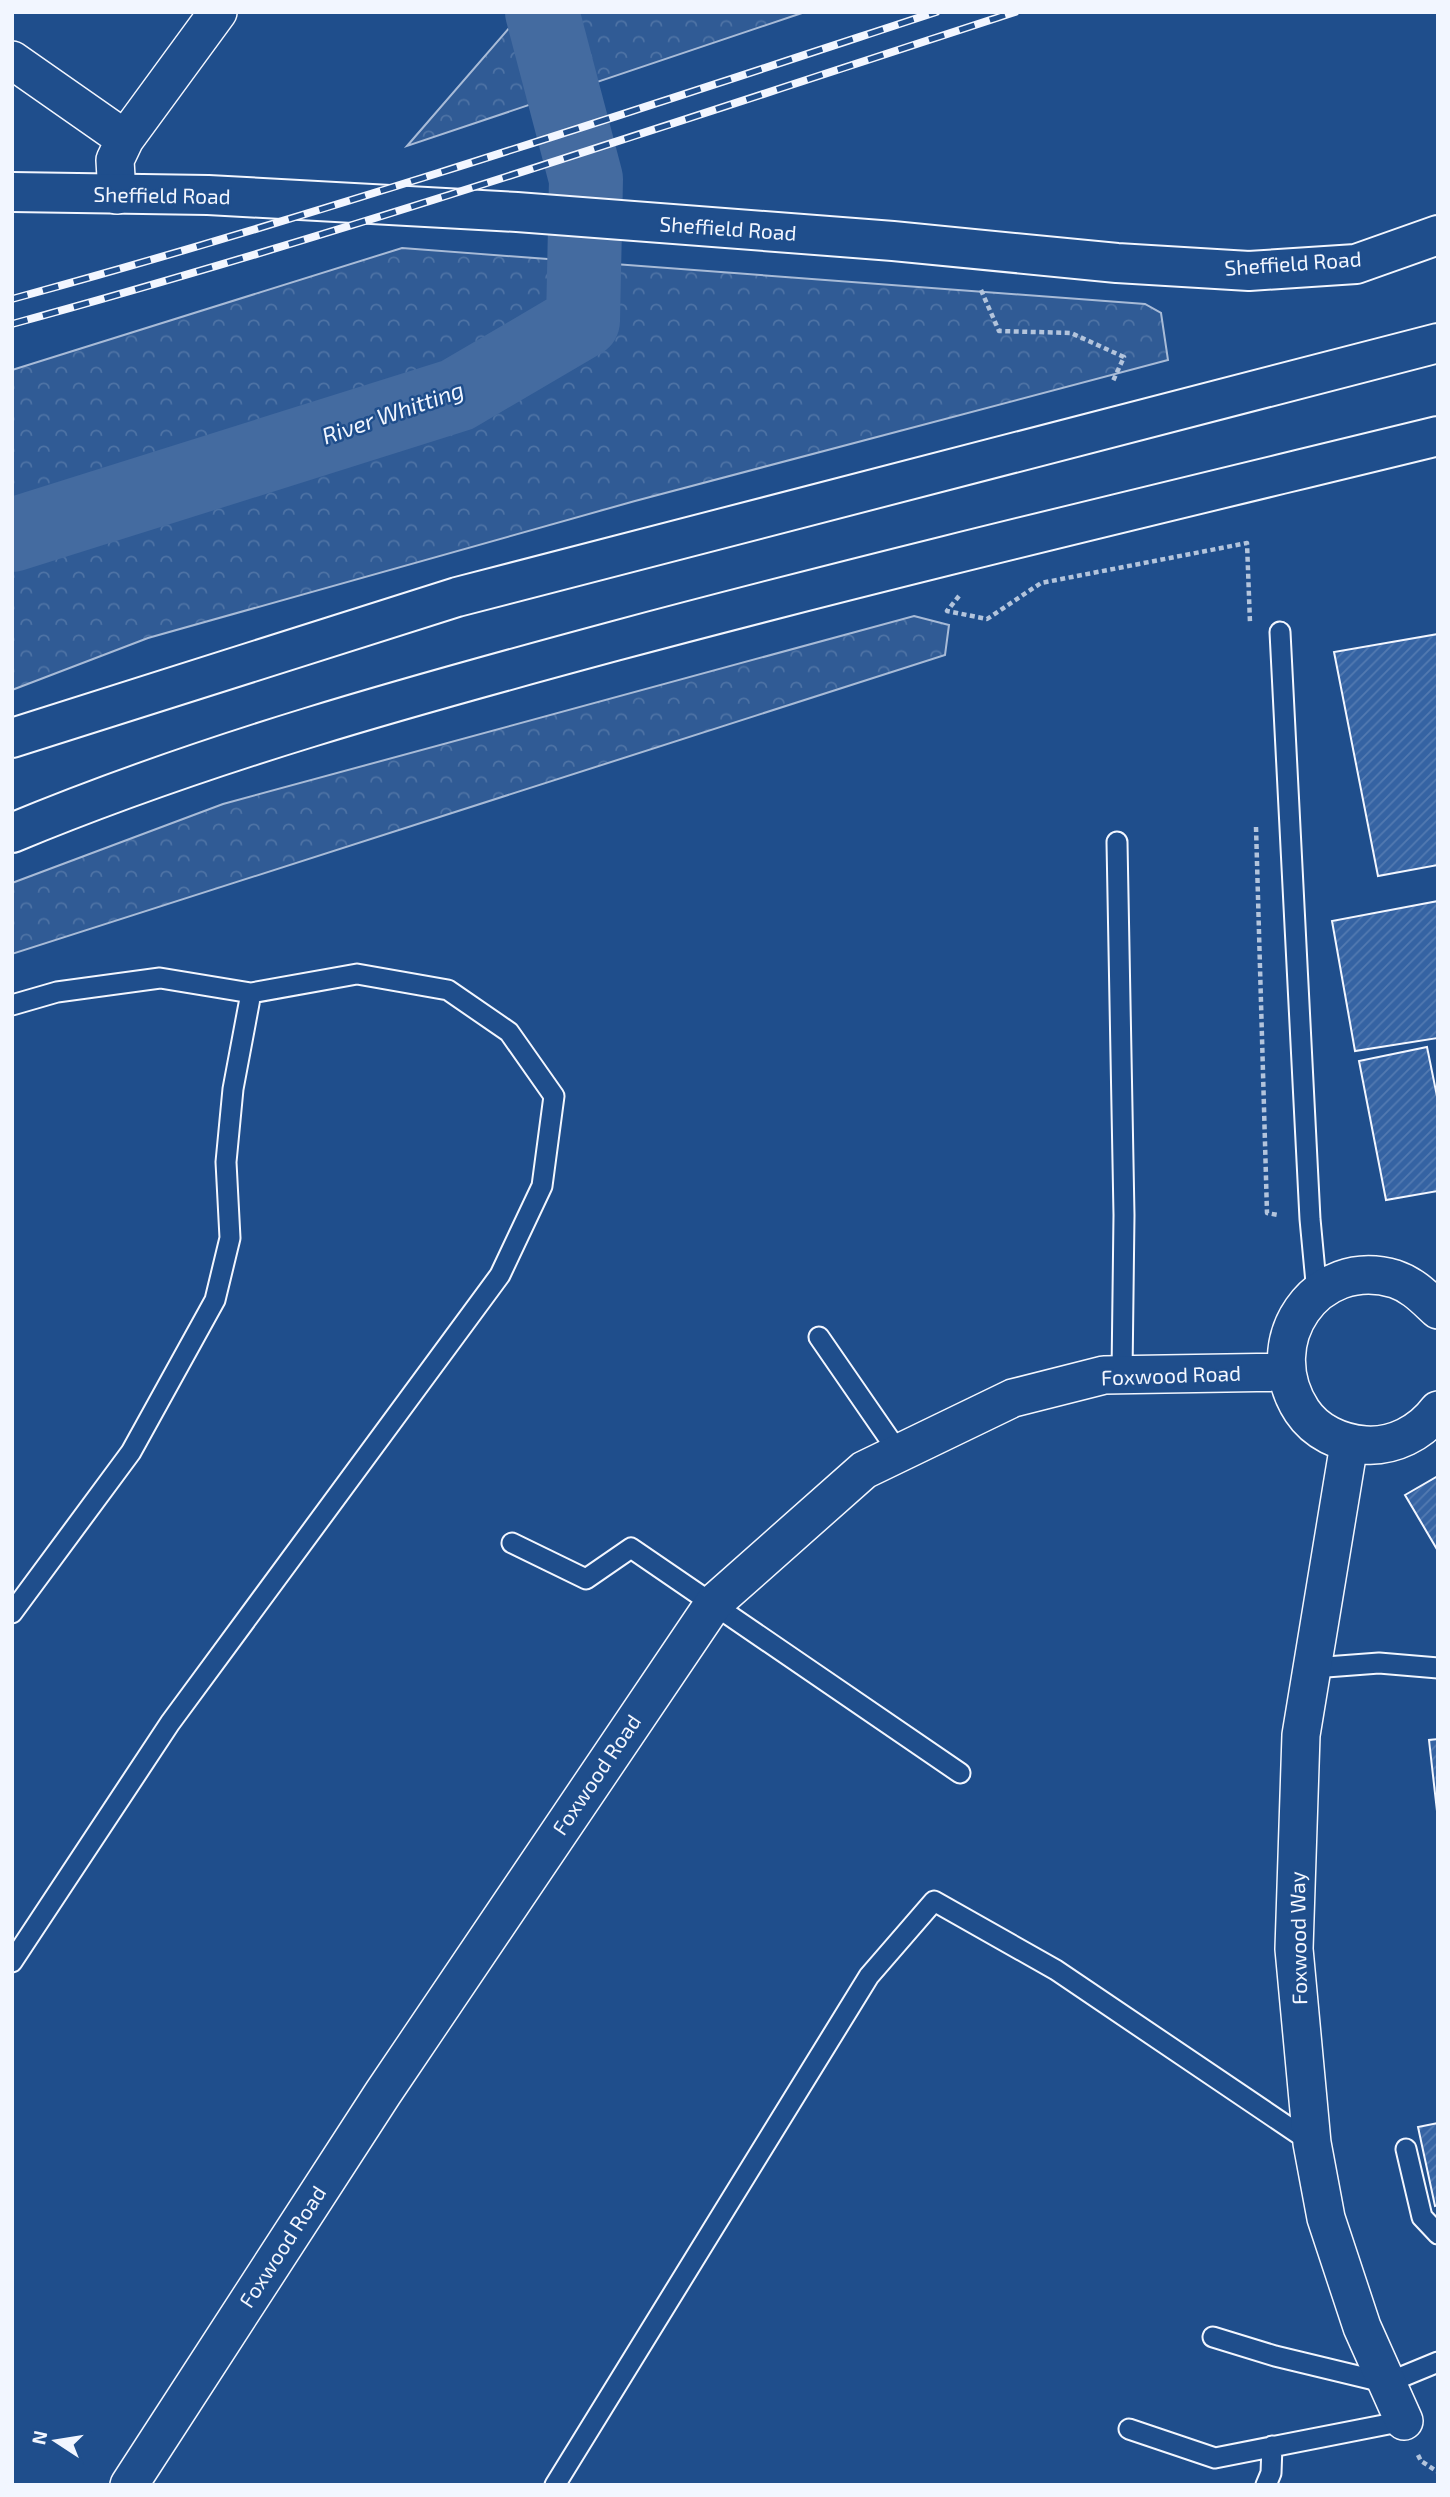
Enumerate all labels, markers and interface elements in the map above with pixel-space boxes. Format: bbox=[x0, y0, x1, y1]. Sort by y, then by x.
street label: Sheffield Road bbox=[93, 181, 231, 208]
street label: Sheffield Road bbox=[659, 210, 797, 245]
street label: Sheffield Road bbox=[1224, 245, 1362, 280]
water label: River Whitting bbox=[318, 375, 467, 449]
street label: Foxwood Road bbox=[1101, 1360, 1241, 1389]
street label: Foxwood Road bbox=[546, 1709, 645, 1839]
street label: Foxwood Way bbox=[1284, 1871, 1311, 2005]
street label: Foxwood Road bbox=[233, 2181, 330, 2312]
north arrow bbox=[21, 2406, 91, 2476]
text: N bbox=[26, 2428, 52, 2446]

